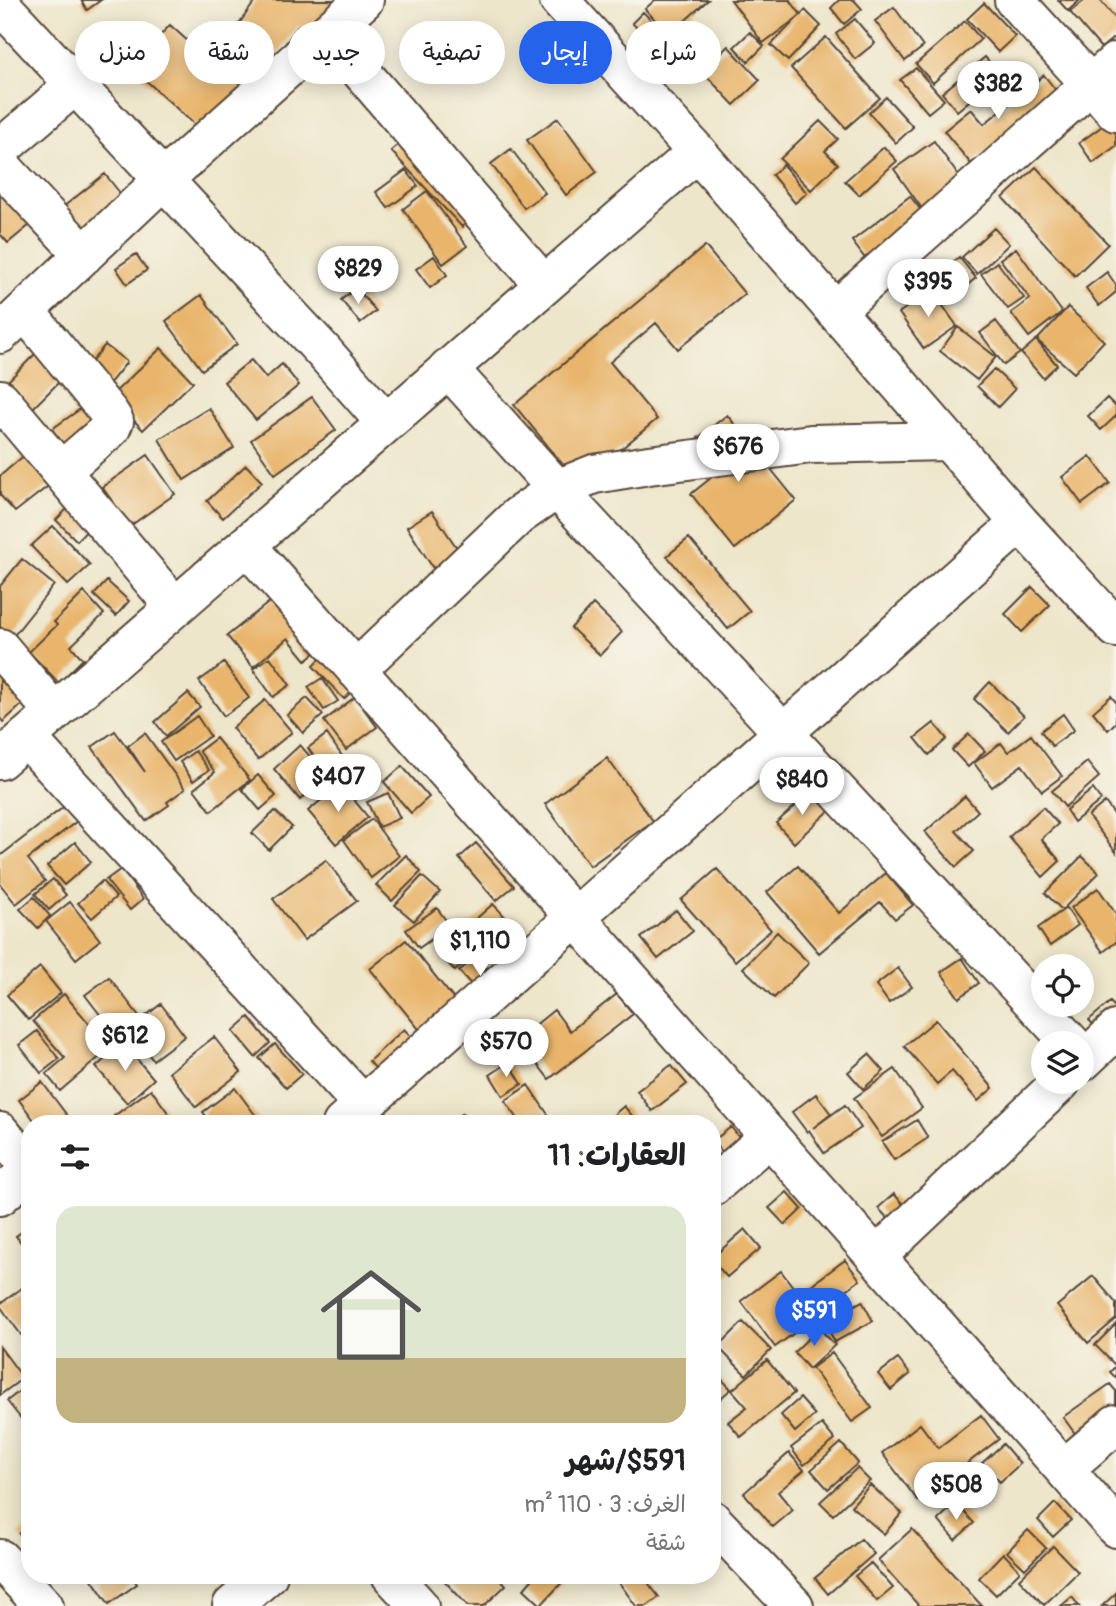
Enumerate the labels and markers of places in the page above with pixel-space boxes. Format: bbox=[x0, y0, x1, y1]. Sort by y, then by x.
pin: $382 bbox=[957, 61, 1039, 121]
pin: $829 bbox=[317, 246, 399, 306]
pin: $395 bbox=[887, 260, 969, 319]
pin: $676 bbox=[697, 424, 779, 484]
pin: $407 bbox=[297, 754, 379, 814]
pin: $840 bbox=[761, 758, 843, 817]
pin: $1,110 bbox=[423, 918, 537, 978]
pin: $612 bbox=[84, 1014, 166, 1073]
pin: $570 bbox=[465, 1020, 547, 1079]
pin: $591 bbox=[773, 1288, 855, 1348]
pin: $508 bbox=[915, 1462, 997, 1522]

